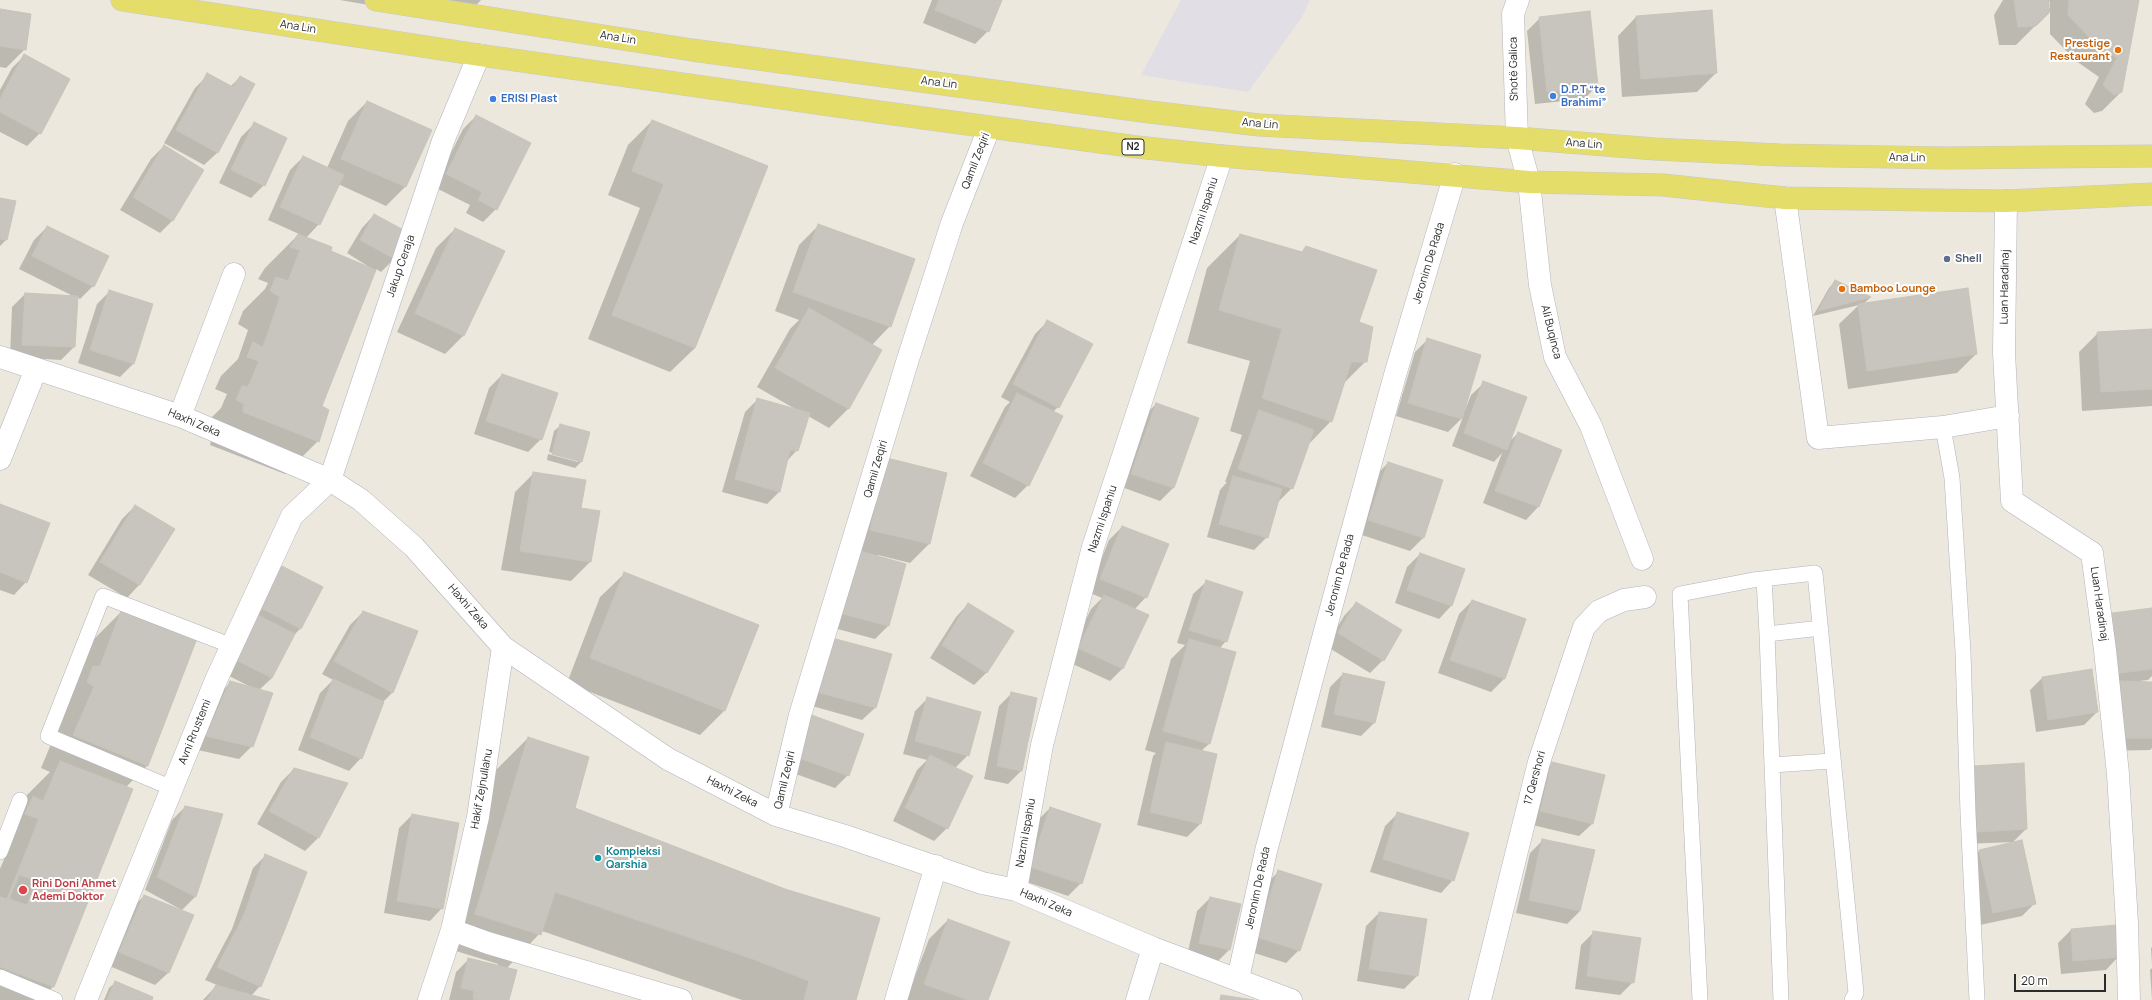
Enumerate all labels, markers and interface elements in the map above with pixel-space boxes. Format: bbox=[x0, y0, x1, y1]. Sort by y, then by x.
street label: Ana Lin bbox=[279, 18, 317, 36]
street label: Ana Lin bbox=[599, 29, 637, 47]
street label: Shotë Galica bbox=[1507, 37, 1521, 101]
place label: Prestige Restaurant bbox=[2050, 37, 2110, 63]
marker: Prestige Restaurant bbox=[2113, 45, 2123, 55]
street label: Ana Lin bbox=[920, 74, 958, 92]
place label: D.P.T “te Brahimi” bbox=[1561, 83, 1606, 109]
marker: D.P.T “te Brahimi” bbox=[1548, 91, 1558, 101]
place label: ERISI Plast bbox=[501, 92, 557, 106]
marker: ERISI Plast bbox=[488, 94, 498, 104]
street label: Ana Lin bbox=[1241, 116, 1279, 132]
street label: Qamil Zeqiri bbox=[959, 131, 993, 191]
street label: Ana Lin bbox=[1565, 136, 1603, 152]
road number: N2 bbox=[1122, 139, 1144, 155]
street label: Ana Lin bbox=[1889, 151, 1925, 165]
street label: Nazmi Ispahiu bbox=[1187, 176, 1221, 246]
street label: Jeronim De Rada bbox=[1410, 221, 1448, 305]
street label: Jakup Ceraja bbox=[384, 233, 418, 299]
street label: Luan Haradinaj bbox=[1998, 249, 2012, 325]
place label: Shell bbox=[1955, 252, 1982, 266]
marker: Shell bbox=[1942, 254, 1952, 264]
place label: Bamboo Lounge bbox=[1850, 282, 1936, 296]
marker: Bamboo Lounge bbox=[1837, 284, 1847, 294]
street label: Ali Buqinca bbox=[1538, 304, 1564, 360]
street label: Haxhi Zeka bbox=[166, 406, 222, 440]
street label: Qamil Zeqiri bbox=[861, 439, 891, 499]
street label: Nazmi Ispahiu bbox=[1086, 484, 1120, 554]
street label: Jeronim De Rada bbox=[1323, 533, 1357, 617]
street label: Luan Haradinaj bbox=[2087, 566, 2111, 642]
street label: Haxhi Zeka bbox=[445, 582, 491, 632]
street label: Avni Rrustemi bbox=[176, 698, 214, 766]
street label: Hakif Zejnullahu bbox=[468, 748, 496, 830]
street label: 17 Qershori bbox=[1521, 749, 1549, 807]
street label: Qamil Zeqiri bbox=[772, 750, 798, 810]
street label: Haxhi Zeka bbox=[704, 774, 760, 810]
street label: Nazmi Ispahiu bbox=[1013, 797, 1039, 869]
place label: Kompleksi Qarshia bbox=[606, 845, 661, 871]
street label: Jeronim De Rada bbox=[1243, 845, 1273, 931]
marker: Kompleksi Qarshia bbox=[593, 853, 603, 863]
place label: Rini Doni Ahmet Ademi Doktor bbox=[32, 877, 117, 903]
marker: Rini Doni Ahmet Ademi Doktor bbox=[17, 884, 29, 896]
street label: Haxhi Zeka bbox=[1018, 886, 1074, 920]
scale bar bbox=[2016, 966, 2108, 992]
text: 20 m bbox=[2021, 972, 2048, 989]

